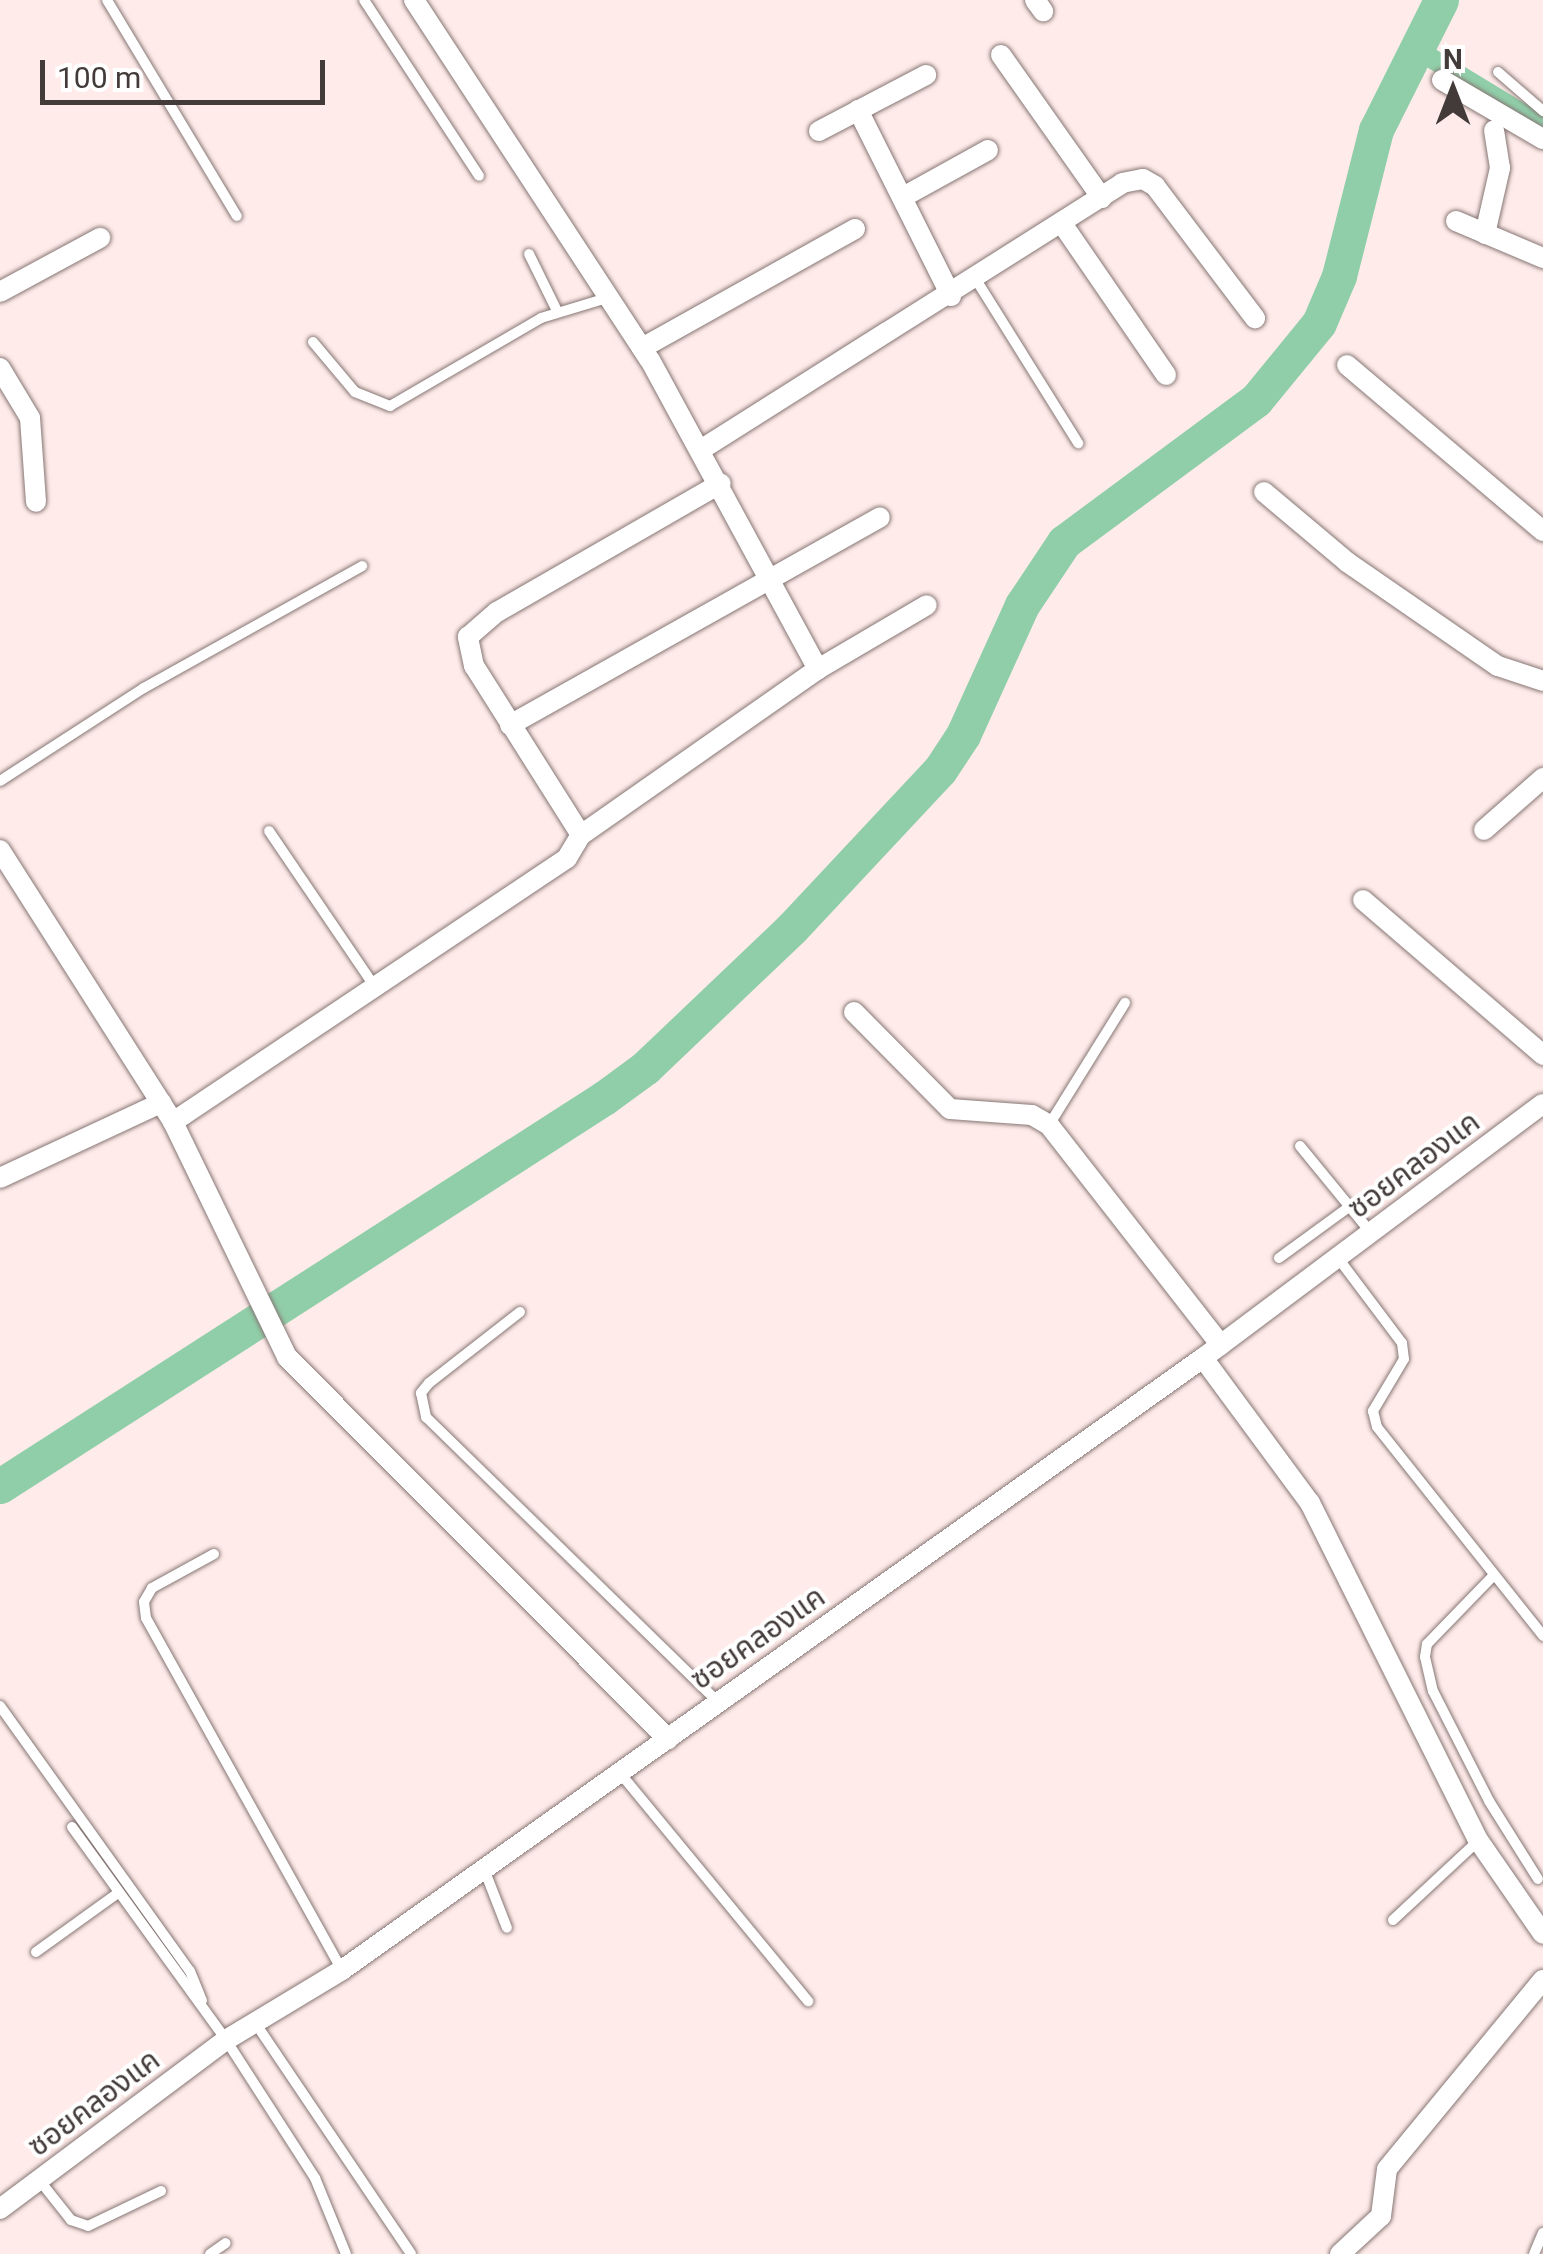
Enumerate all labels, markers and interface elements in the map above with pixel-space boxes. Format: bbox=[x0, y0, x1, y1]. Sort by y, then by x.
scale bar bbox=[45, 40, 330, 102]
north arrow bbox=[1403, 40, 1503, 140]
text: N bbox=[1443, 43, 1463, 76]
text: 100 m bbox=[57, 60, 141, 95]
street label: ซอยคลองแค bbox=[1341, 1104, 1487, 1226]
street label: ซอยคลองแค bbox=[684, 1579, 832, 1697]
street label: ซอยคลองแค bbox=[21, 2042, 167, 2164]

